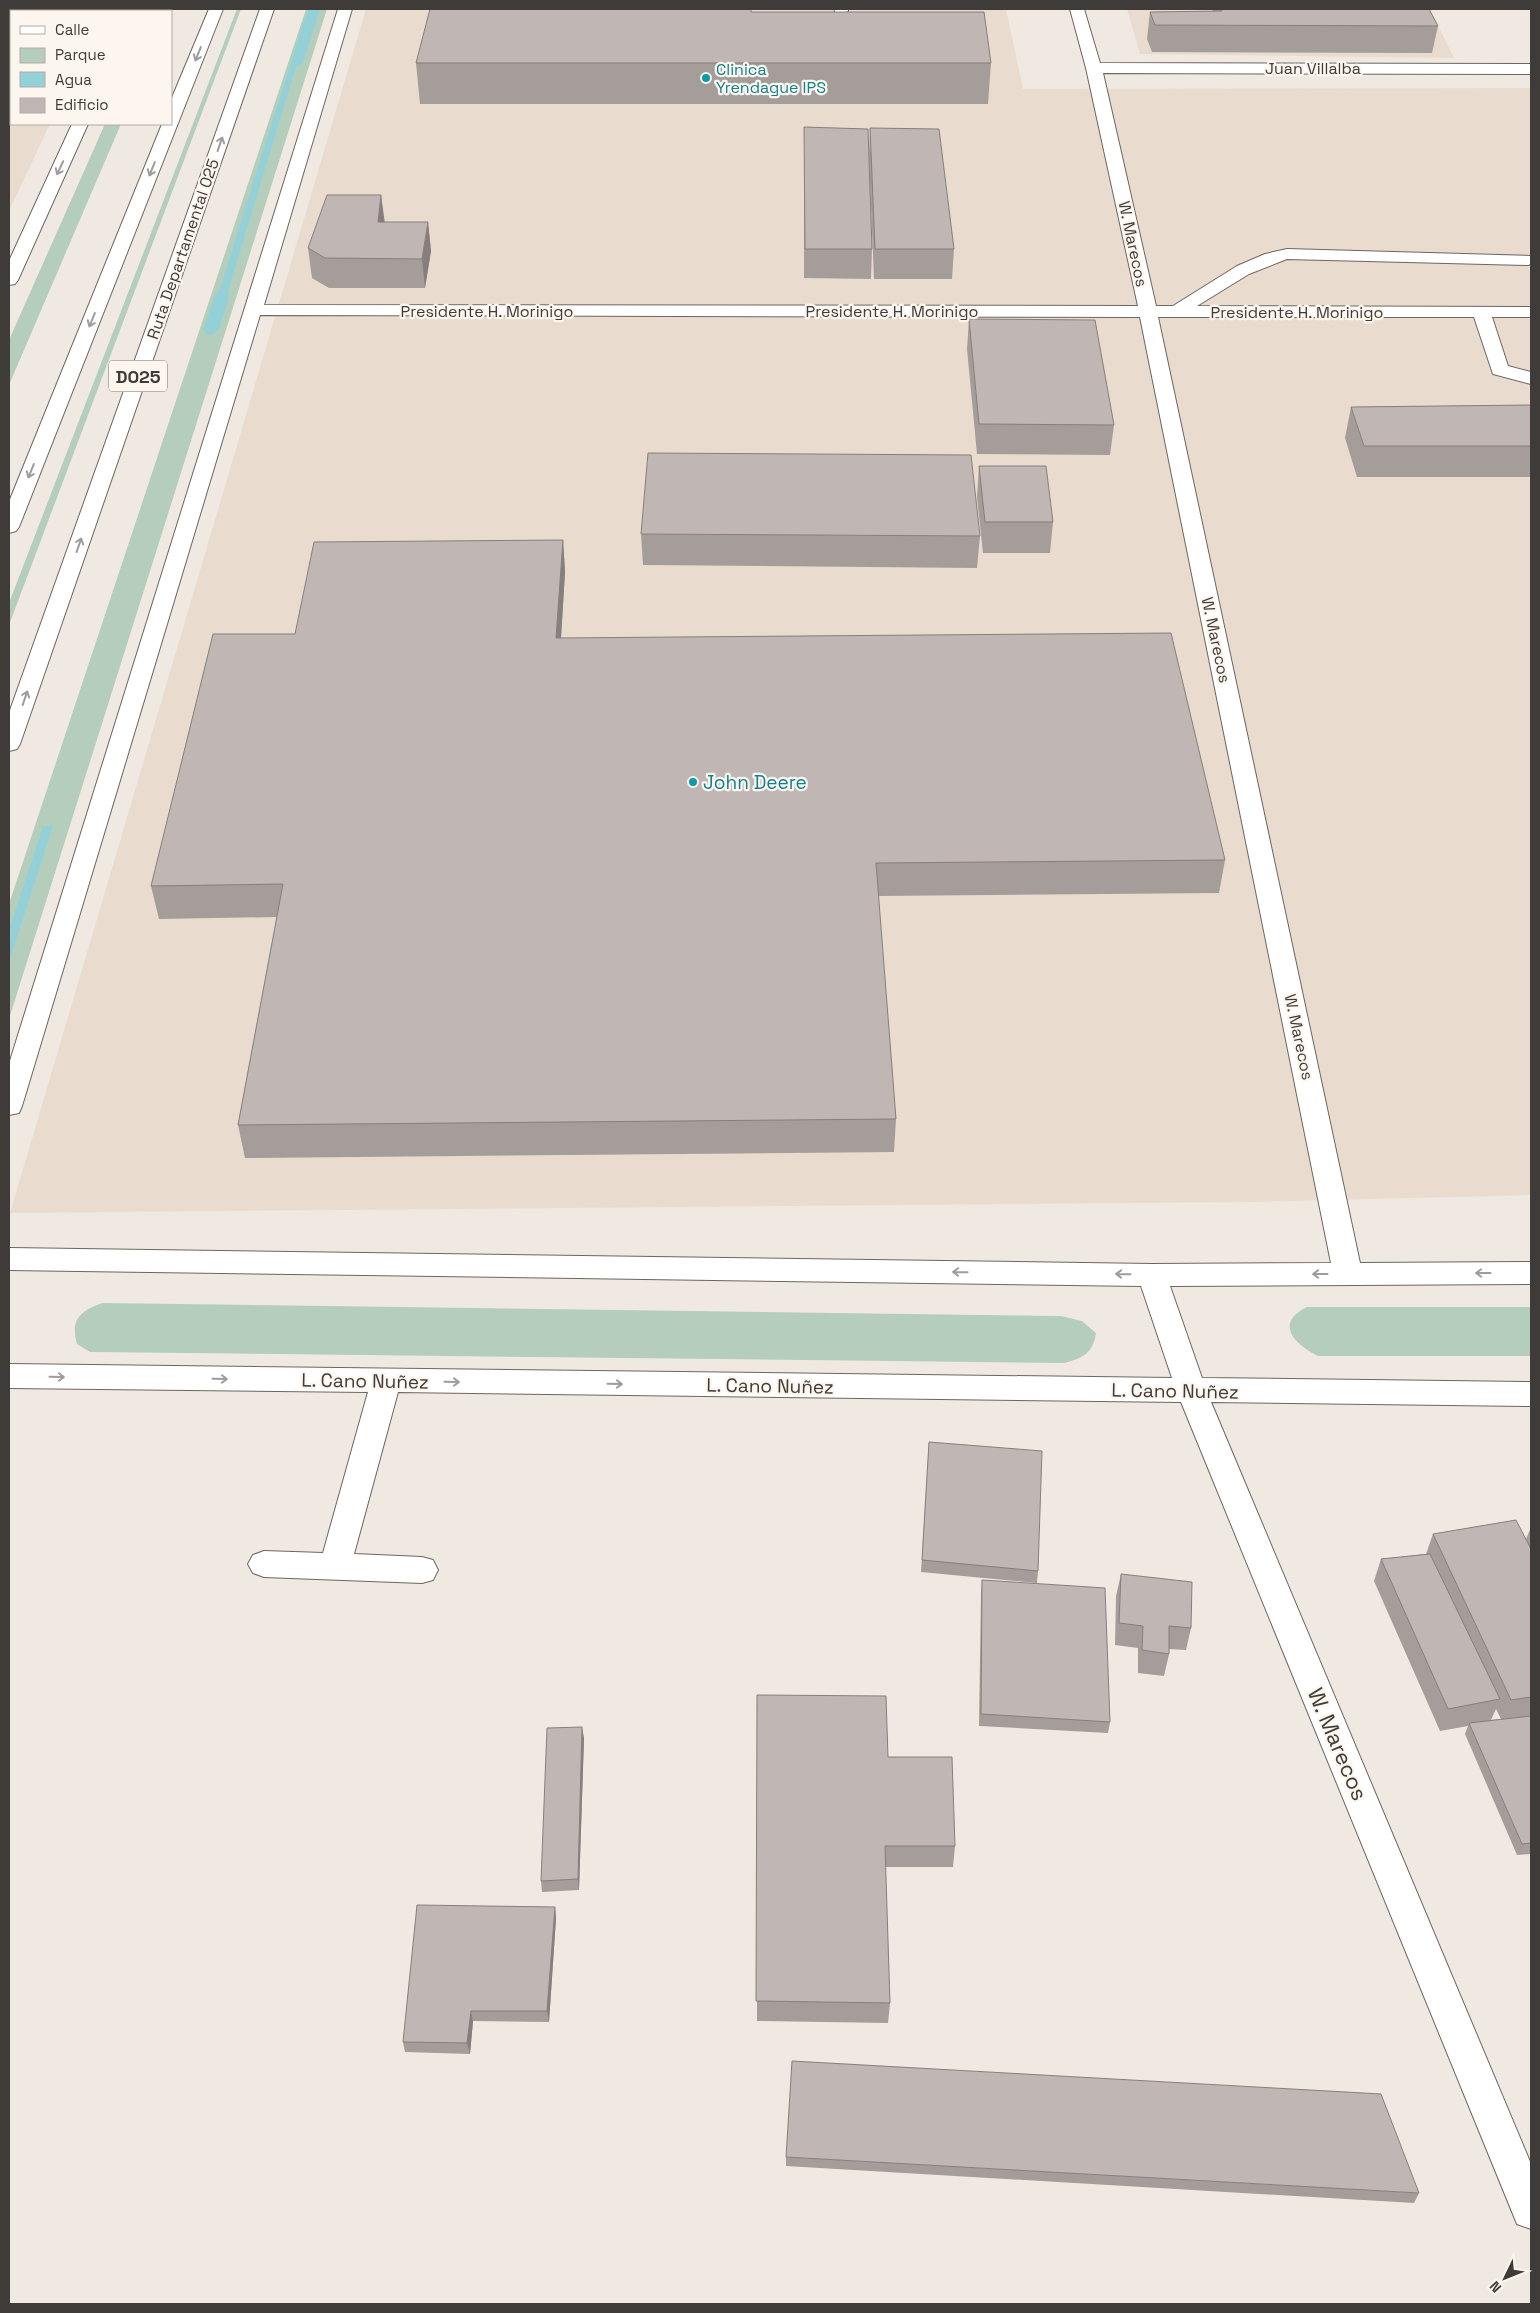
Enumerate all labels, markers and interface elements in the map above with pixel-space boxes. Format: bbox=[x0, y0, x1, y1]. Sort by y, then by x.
legend bbox=[10, 10, 172, 125]
text: Calle bbox=[55, 20, 90, 39]
text: Parque bbox=[55, 45, 106, 64]
one-way arrow bbox=[192, 46, 202, 61]
street label: Juan Villalba bbox=[1265, 58, 1361, 79]
place label: Clinica Yrendague IPS bbox=[716, 59, 826, 98]
text: Agua bbox=[55, 70, 92, 89]
marker: Clinica Yrendague IPS bbox=[700, 72, 712, 84]
text: Edificio bbox=[55, 95, 109, 114]
one-way arrow bbox=[216, 136, 225, 152]
street label: Ruta Departamental 025 bbox=[142, 156, 224, 342]
one-way arrow bbox=[54, 160, 64, 175]
one-way arrow bbox=[147, 161, 156, 176]
street label: W. Marecos bbox=[1114, 199, 1152, 289]
street label: Presidente H. Morinigo bbox=[401, 301, 573, 322]
street label: Presidente H. Morinigo bbox=[806, 301, 978, 322]
street label: Presidente H. Morinigo bbox=[1211, 302, 1383, 323]
one-way arrow bbox=[86, 312, 96, 327]
road number: D025 bbox=[109, 361, 167, 392]
one-way arrow bbox=[26, 463, 36, 478]
one-way arrow bbox=[75, 537, 84, 553]
street label: W. Marecos bbox=[1197, 595, 1235, 685]
one-way arrow bbox=[21, 691, 30, 706]
place label: John Deere bbox=[703, 770, 807, 795]
marker: John Deere bbox=[687, 776, 699, 788]
street label: W. Marecos bbox=[1280, 992, 1318, 1082]
one-way arrow bbox=[952, 1267, 968, 1277]
one-way arrow bbox=[1475, 1268, 1491, 1278]
one-way arrow bbox=[1115, 1269, 1131, 1279]
one-way arrow bbox=[1312, 1269, 1328, 1279]
street label: L. Cano Nuñez bbox=[301, 1367, 429, 1395]
one-way arrow bbox=[49, 1372, 65, 1382]
street label: L. Cano Nuñez bbox=[706, 1372, 834, 1400]
one-way arrow bbox=[212, 1374, 228, 1384]
one-way arrow bbox=[444, 1377, 460, 1387]
street label: L. Cano Nuñez bbox=[1111, 1377, 1239, 1405]
one-way arrow bbox=[606, 1379, 623, 1389]
street label: W. Marecos bbox=[1302, 1683, 1374, 1805]
north arrow bbox=[1480, 2253, 1530, 2303]
text: N bbox=[1486, 2277, 1505, 2296]

